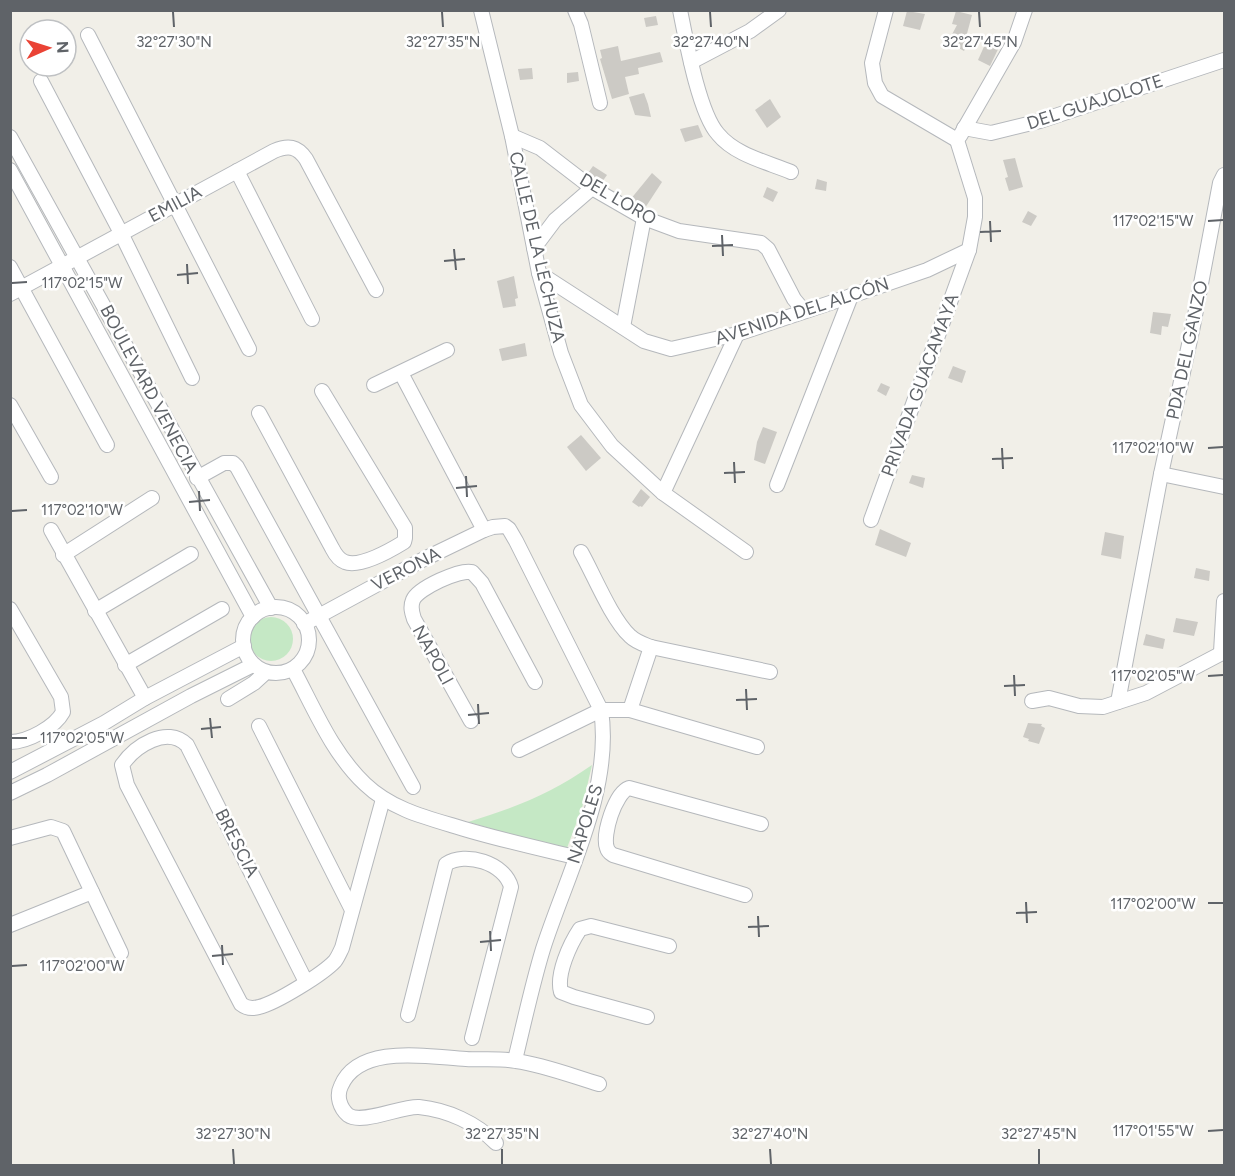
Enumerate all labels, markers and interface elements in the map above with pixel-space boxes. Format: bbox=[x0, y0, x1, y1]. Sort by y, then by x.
north arrow bbox=[18, 18, 78, 78]
text: 32°27'30"N bbox=[136, 33, 212, 51]
text: 32°27'35"N bbox=[406, 33, 480, 51]
text: 32°27'40"N bbox=[673, 33, 749, 51]
text: 32°27'45"N bbox=[942, 33, 1018, 51]
text: N bbox=[53, 41, 72, 54]
street label: DEL GUAJOLOTE bbox=[1024, 70, 1166, 134]
street label: CALLE DE LA LECHUZA bbox=[504, 149, 570, 345]
street label: DEL LORO bbox=[576, 168, 660, 230]
street label: EMILIA bbox=[145, 181, 205, 227]
text: 117°02'15"W bbox=[1112, 212, 1194, 230]
street label: AVENIDA DEL ALCÓN bbox=[712, 272, 892, 350]
text: 117°02'15"W bbox=[41, 274, 123, 292]
street label: PDA DEL GANZO bbox=[1162, 278, 1212, 421]
street label: PRIVADA GUACAMAYA bbox=[877, 290, 963, 480]
street label: BOULEVARD VENECIA bbox=[95, 301, 203, 477]
text: 117°02'10"W bbox=[1112, 439, 1195, 457]
text: 117°02'10"W bbox=[41, 501, 124, 519]
street label: VERONA bbox=[368, 542, 444, 596]
street label: NAPOLI bbox=[408, 621, 458, 689]
text: 117°02'05"W bbox=[1111, 667, 1196, 685]
text: 117°02'05"W bbox=[40, 729, 125, 747]
street label: NAPOLES bbox=[563, 782, 607, 866]
street label: BRESCIA bbox=[210, 805, 264, 881]
text: 117°02'00"W bbox=[1110, 895, 1196, 913]
text: 117°02'00"W bbox=[39, 957, 125, 975]
text: 117°01'55"W bbox=[1112, 1122, 1194, 1140]
text: 32°27'30"N bbox=[195, 1125, 271, 1143]
text: 32°27'35"N bbox=[465, 1125, 539, 1143]
text: 32°27'40"N bbox=[732, 1125, 808, 1143]
text: 32°27'45"N bbox=[1001, 1125, 1077, 1143]

